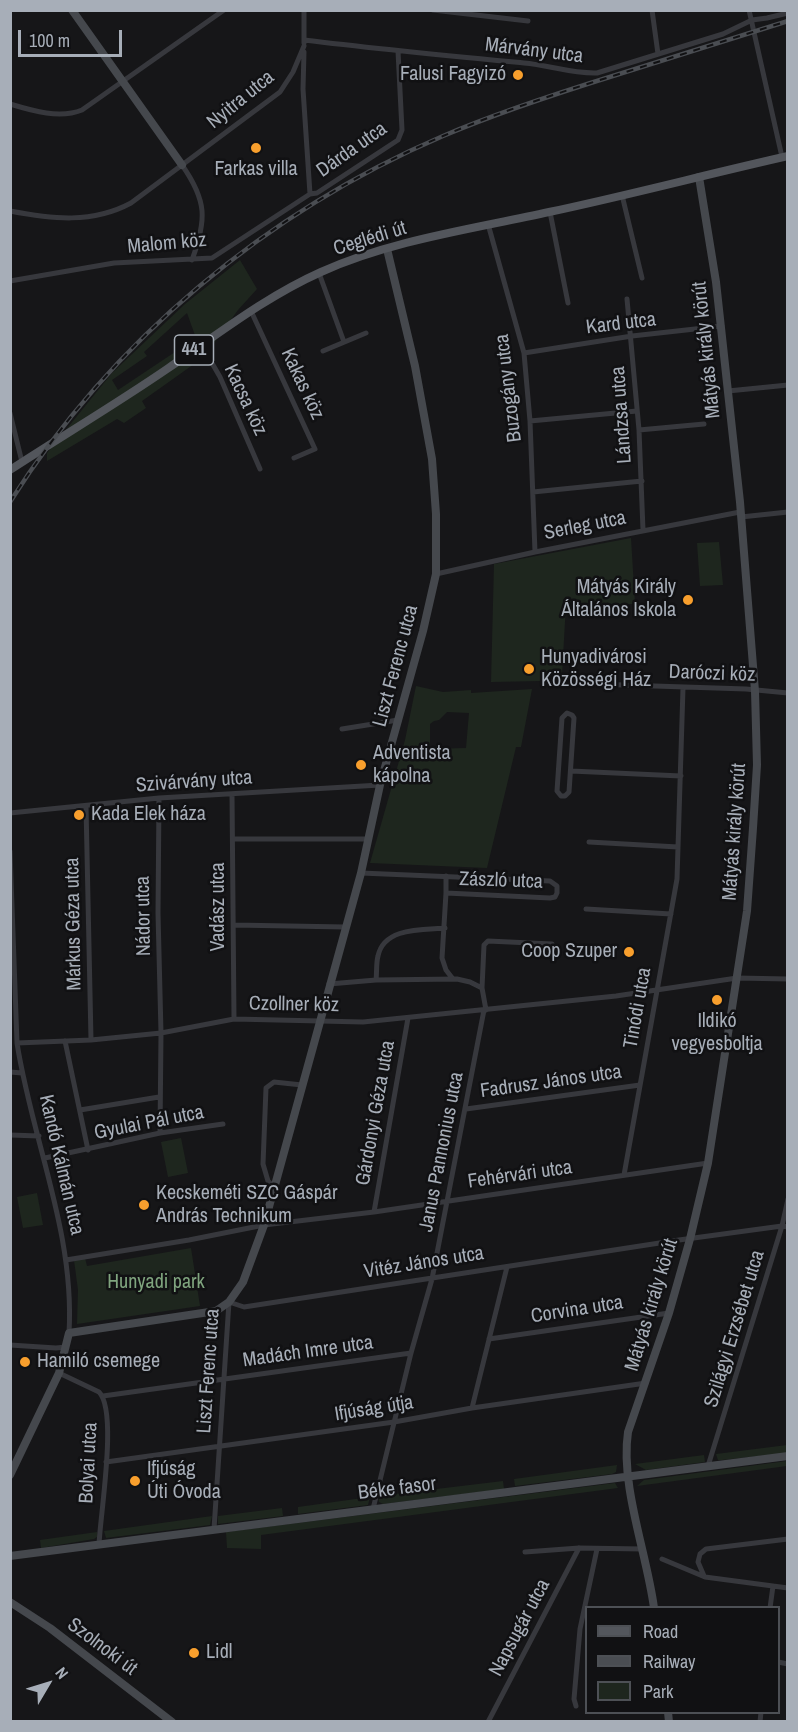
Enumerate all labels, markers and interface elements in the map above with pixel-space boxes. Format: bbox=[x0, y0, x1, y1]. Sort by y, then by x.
scale bar bbox=[21, 18, 124, 56]
text: 100 m bbox=[29, 28, 70, 53]
street label: Márvány utca bbox=[484, 33, 584, 69]
place label: Falusi Fagyizó bbox=[400, 63, 506, 87]
street label: Nyitra utca bbox=[203, 66, 279, 134]
marker: Falusi Fagyizó bbox=[511, 68, 525, 82]
street label: Dárda utca bbox=[312, 117, 392, 183]
marker: Farkas villa bbox=[249, 141, 263, 155]
place label: Farkas villa bbox=[214, 158, 298, 182]
street label: Ceglédi út bbox=[331, 217, 409, 261]
street label: Malom köz bbox=[126, 229, 208, 259]
street label: Mátyás király körút bbox=[688, 280, 726, 420]
street label: Kard utca bbox=[585, 308, 657, 340]
street label: Buzogány utca bbox=[490, 333, 528, 443]
road number: 441 bbox=[174, 335, 214, 365]
street label: Kakas köz bbox=[275, 345, 329, 423]
street label: Kacsa köz bbox=[218, 361, 272, 439]
street label: Lándzsa utca bbox=[607, 366, 637, 464]
street label: Serleg utca bbox=[542, 506, 628, 546]
place label: Mátyás Király Általános Iskola bbox=[561, 576, 676, 623]
marker: Mátyás Király Általános Iskola bbox=[681, 593, 695, 607]
street label: Liszt Ferenc utca bbox=[368, 603, 424, 729]
place label: Hunyadivárosi Közösségi Ház bbox=[541, 646, 651, 693]
street label: Daróczi köz bbox=[668, 660, 756, 688]
marker: Hunyadivárosi Közösségi Ház bbox=[522, 662, 536, 676]
place label: Adventista kápolna bbox=[373, 742, 450, 789]
marker: Adventista kápolna bbox=[354, 758, 368, 772]
street label: Mátyás király körút bbox=[718, 763, 752, 901]
street label: Szivárvány utca bbox=[135, 766, 253, 798]
place label: Kada Elek háza bbox=[91, 803, 206, 827]
marker: Kada Elek háza bbox=[72, 808, 86, 822]
street label: Márkus Géza utca bbox=[61, 857, 87, 991]
street label: Vadász utca bbox=[207, 862, 231, 952]
street label: Zászló utca bbox=[459, 868, 543, 894]
street label: Nádor utca bbox=[131, 876, 157, 956]
place label: Coop Szuper bbox=[521, 940, 617, 964]
marker: Coop Szuper bbox=[622, 945, 636, 959]
street label: Tinódi utca bbox=[619, 966, 657, 1050]
street label: Czollner köz bbox=[249, 992, 339, 1018]
marker: Ildikó vegyesboltja bbox=[710, 993, 724, 1007]
place label: Ildikó vegyesboltja bbox=[671, 1010, 763, 1057]
street label: Gárdonyi Géza utca bbox=[351, 1039, 401, 1187]
street label: Fadrusz János utca bbox=[479, 1060, 623, 1104]
street label: Janus Pannonius utca bbox=[415, 1070, 469, 1234]
street label: Kandó Kálmán utca bbox=[33, 1093, 89, 1237]
street label: Gyulai Pál utca bbox=[92, 1101, 206, 1145]
street label: Fehérvári utca bbox=[466, 1156, 574, 1194]
place label: Kecskeméti SZC Gáspár András Technikum bbox=[156, 1182, 337, 1229]
marker: Kecskeméti SZC Gáspár András Technikum bbox=[137, 1198, 151, 1212]
street label: Mátyás király körút bbox=[620, 1236, 684, 1374]
street label: Vitéz János utca bbox=[362, 1242, 486, 1284]
street label: Szilágyi Erzsébet utca bbox=[700, 1247, 770, 1411]
park label: Hunyadi park bbox=[107, 1271, 205, 1295]
street label: Corvina utca bbox=[529, 1291, 625, 1329]
street label: Liszt Ferenc utca bbox=[193, 1308, 225, 1434]
street label: Madách Imre utca bbox=[241, 1331, 375, 1373]
place label: Hamiló csemege bbox=[37, 1350, 160, 1374]
marker: Hamiló csemege bbox=[18, 1355, 32, 1369]
street label: Ifjúság útja bbox=[333, 1391, 415, 1427]
street label: Bolyai utca bbox=[75, 1422, 103, 1504]
place label: Ifjúság Úti Óvoda bbox=[147, 1458, 221, 1505]
street label: Béke fasor bbox=[357, 1472, 437, 1506]
marker: Ifjúság Úti Óvoda bbox=[128, 1474, 142, 1488]
street label: Napsugár utca bbox=[484, 1575, 556, 1681]
legend bbox=[585, 1606, 780, 1714]
street label: Szolnoki út bbox=[62, 1613, 142, 1681]
text: Road bbox=[643, 1619, 678, 1644]
place label: Lidl bbox=[206, 1641, 232, 1665]
marker: Lidl bbox=[187, 1646, 201, 1660]
text: Railway bbox=[643, 1649, 696, 1674]
north arrow bbox=[18, 1654, 78, 1714]
text: N bbox=[51, 1662, 74, 1683]
text: Park bbox=[643, 1679, 673, 1704]

